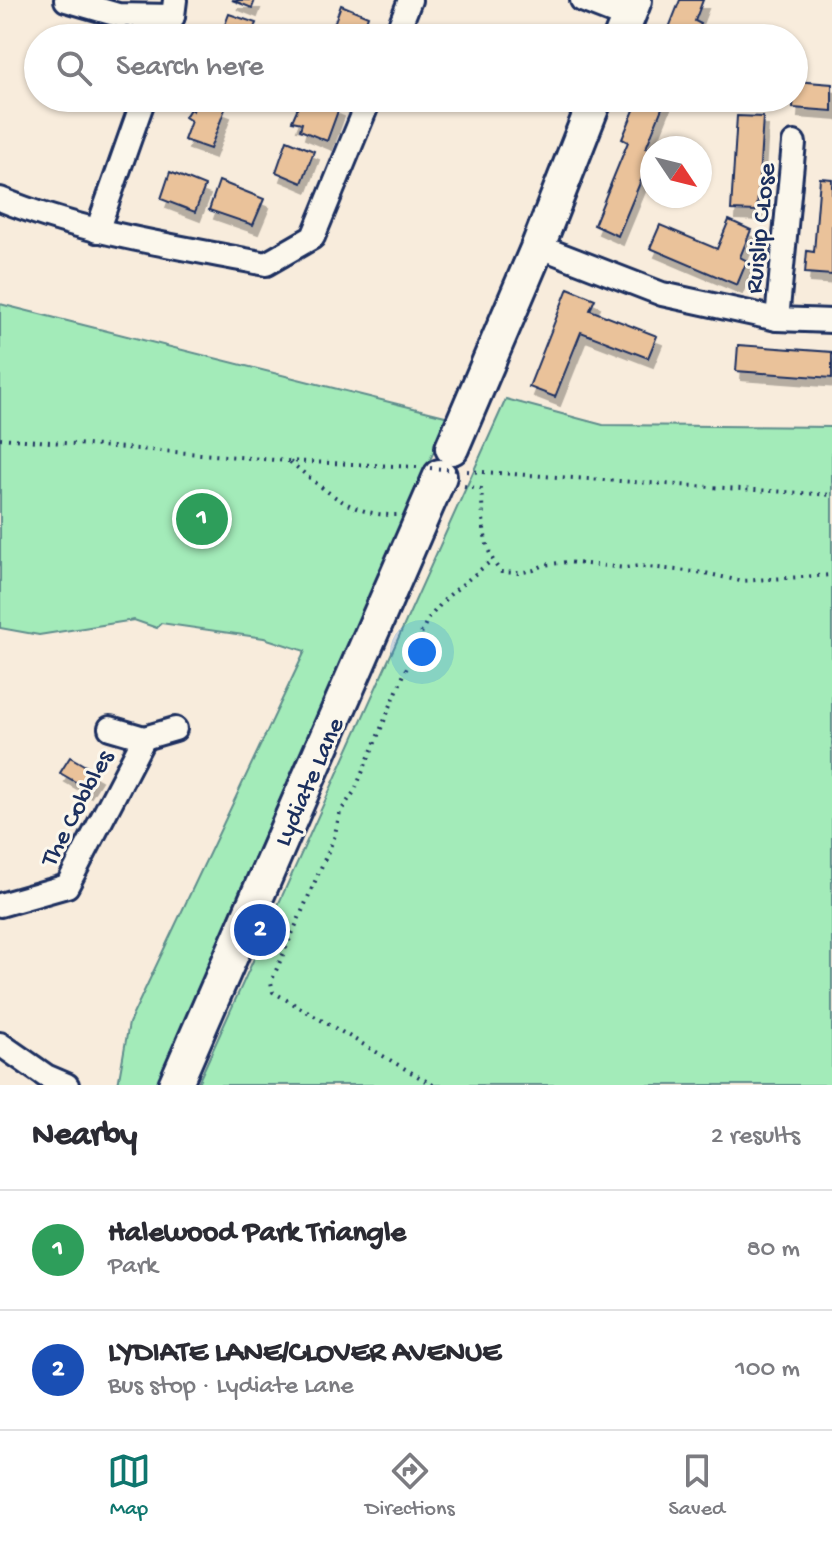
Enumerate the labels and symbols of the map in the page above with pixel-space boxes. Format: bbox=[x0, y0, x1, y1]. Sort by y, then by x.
north arrow bbox=[640, 136, 712, 208]
street label: Ruislip CLose bbox=[740, 161, 785, 295]
pin: 1 bbox=[176, 489, 228, 549]
your location bbox=[402, 632, 442, 672]
street label: Lydiate Lane bbox=[269, 713, 353, 852]
street label: The Cobbles bbox=[34, 744, 123, 874]
pin: 2 bbox=[234, 900, 286, 960]

